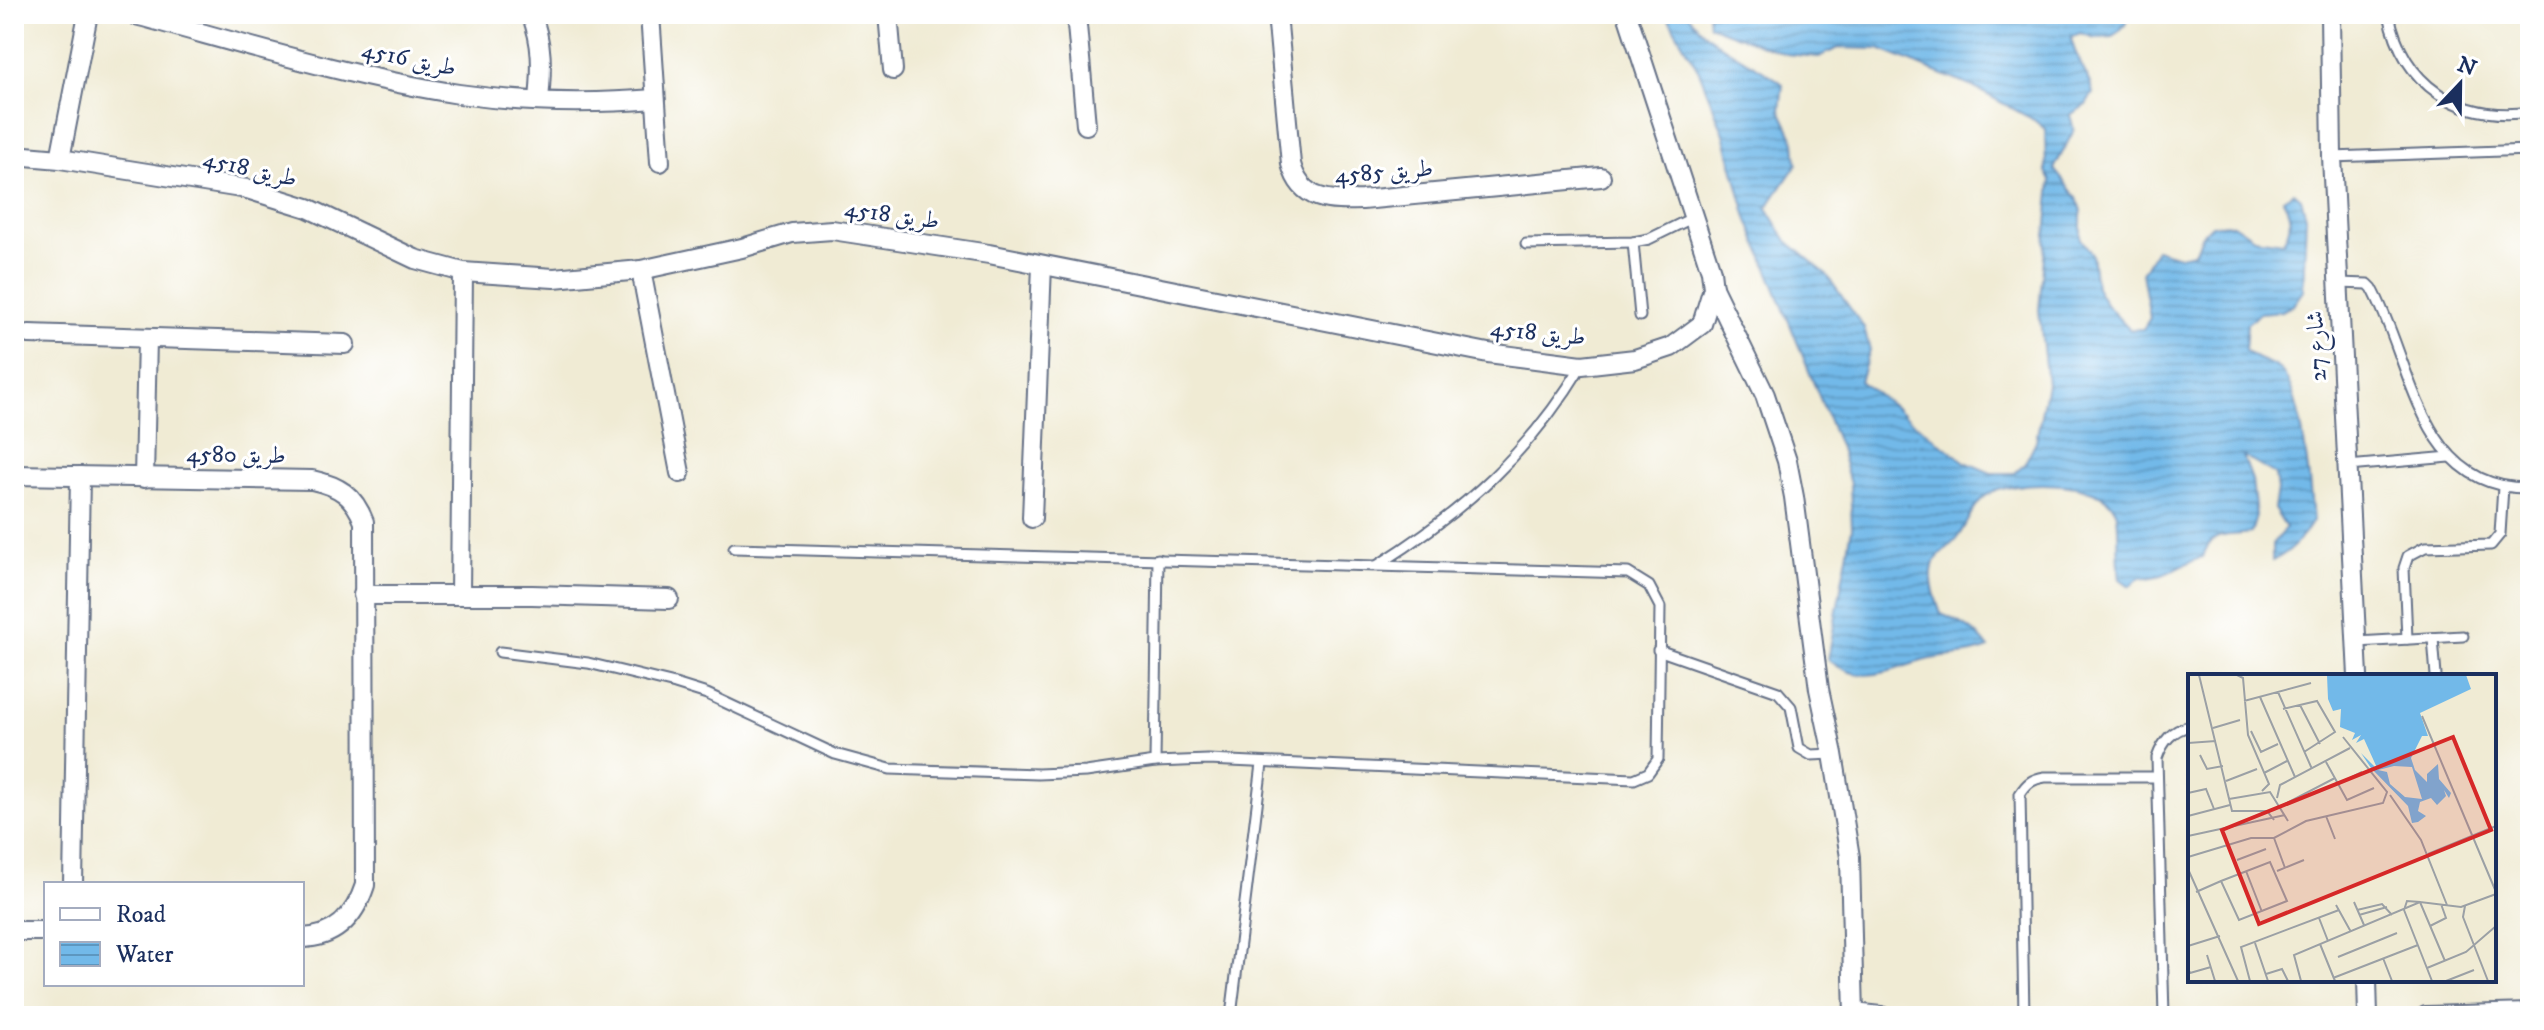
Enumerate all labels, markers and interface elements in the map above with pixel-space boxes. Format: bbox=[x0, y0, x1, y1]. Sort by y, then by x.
street label: طريق 4516 bbox=[359, 34, 459, 84]
north arrow bbox=[2420, 44, 2500, 124]
text: N bbox=[2453, 51, 2480, 83]
street label: طريق 4518 bbox=[200, 144, 300, 194]
street label: طريق 4585 bbox=[1334, 154, 1434, 190]
street label: طريق 4518 bbox=[843, 194, 941, 236]
street label: شارع 27 bbox=[2300, 310, 2338, 382]
street label: طريق 4518 bbox=[1489, 313, 1587, 353]
street label: طريق 4580 bbox=[186, 439, 286, 471]
inset map bbox=[2188, 674, 2496, 982]
legend bbox=[44, 882, 304, 986]
text: Road bbox=[116, 900, 166, 930]
text: Water bbox=[115, 940, 173, 970]

